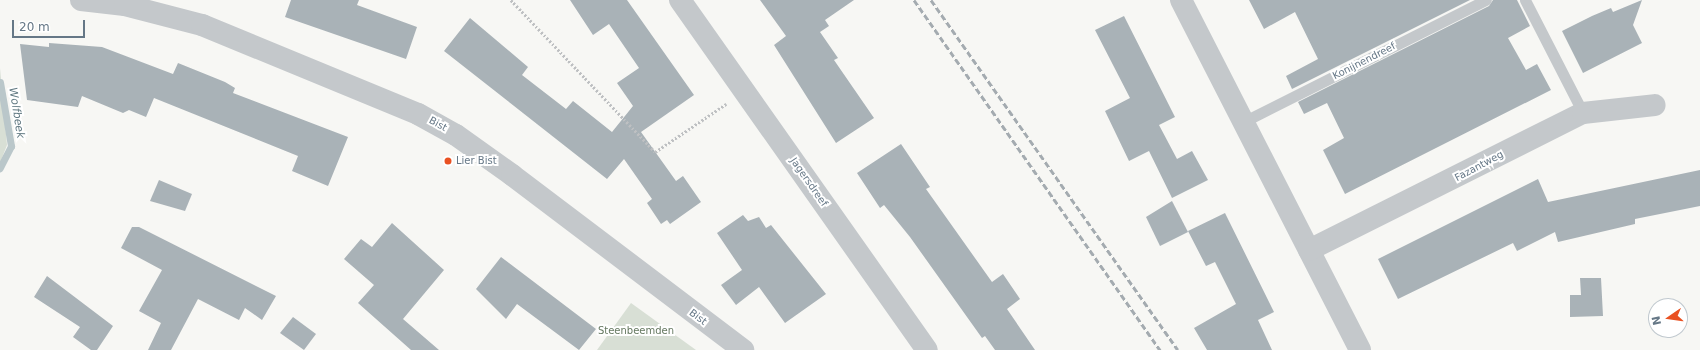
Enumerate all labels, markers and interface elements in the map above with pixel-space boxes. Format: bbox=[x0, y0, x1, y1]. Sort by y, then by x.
scale bar bbox=[14, 12, 87, 38]
text: 20 m bbox=[19, 20, 50, 34]
street label: Konijnendreef bbox=[1331, 40, 1397, 82]
water label: Wolfbeek bbox=[5, 87, 27, 139]
street label: Bist bbox=[427, 114, 449, 134]
street label: Fazantweg bbox=[1453, 148, 1505, 184]
place label: Lier Bist bbox=[456, 155, 497, 167]
street label: Jagersdreef bbox=[788, 155, 830, 209]
marker: Lier Bist bbox=[443, 156, 453, 166]
north arrow bbox=[1648, 298, 1688, 338]
street label: Bist bbox=[687, 307, 709, 327]
text: N bbox=[1649, 315, 1664, 327]
park label: Steenbeemden bbox=[598, 325, 674, 337]

